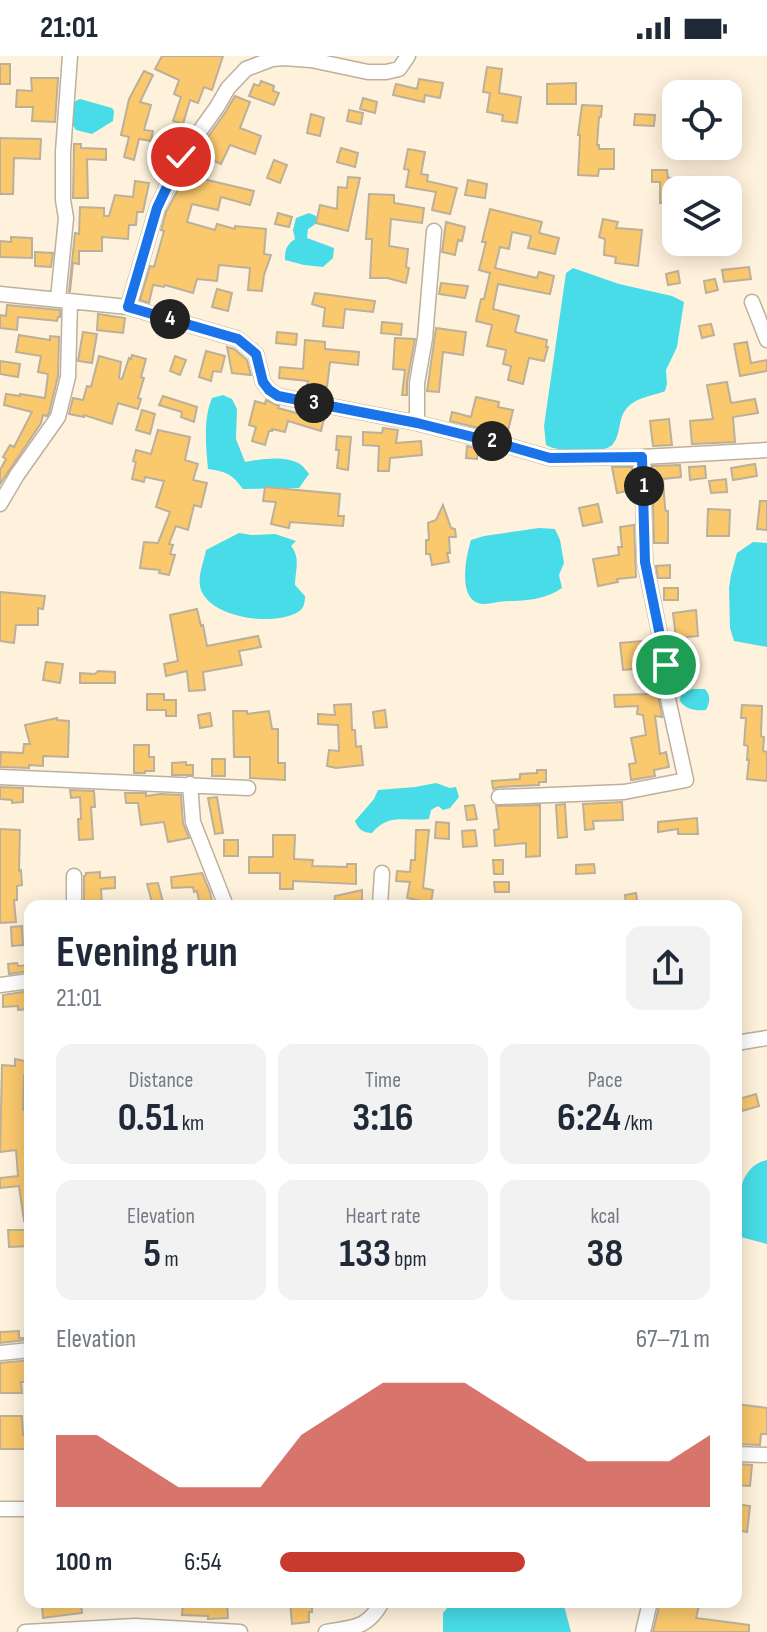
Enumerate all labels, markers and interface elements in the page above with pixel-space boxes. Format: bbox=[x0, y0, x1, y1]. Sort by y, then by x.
text: 21:01 bbox=[40, 10, 98, 46]
map controls bbox=[662, 80, 742, 256]
button: locate bbox=[662, 80, 742, 160]
pin bbox=[147, 123, 215, 191]
icon: check bbox=[159, 135, 203, 179]
button: layers bbox=[662, 176, 742, 256]
pin: 4 bbox=[150, 299, 190, 339]
text: 4 bbox=[165, 305, 175, 332]
pin: 3 bbox=[294, 383, 334, 423]
text: 3 bbox=[309, 389, 319, 416]
pin: 2 bbox=[472, 421, 512, 461]
text: 2 bbox=[487, 427, 497, 454]
pin: 1 bbox=[624, 466, 664, 506]
text: 1 bbox=[640, 472, 648, 499]
pin bbox=[632, 631, 700, 699]
icon: arrive bbox=[644, 643, 688, 687]
text: Evening run bbox=[56, 926, 238, 979]
button: share bbox=[626, 926, 710, 1010]
text: 21:01 bbox=[56, 983, 101, 1014]
text: Distance bbox=[129, 1067, 193, 1094]
text: Time bbox=[365, 1067, 401, 1094]
text: Pace bbox=[587, 1067, 623, 1094]
text: 0.51 bbox=[118, 1094, 178, 1142]
text: 3:16 bbox=[352, 1094, 414, 1142]
text: 6:24 bbox=[557, 1094, 621, 1142]
text: km bbox=[178, 1110, 204, 1137]
text: /km bbox=[621, 1110, 653, 1137]
text: Elevation bbox=[127, 1203, 195, 1230]
text: Heart rate bbox=[345, 1203, 421, 1230]
text: kcal bbox=[590, 1203, 620, 1230]
text: 5 bbox=[143, 1230, 161, 1278]
text: 133 bbox=[339, 1230, 391, 1278]
text: 38 bbox=[587, 1230, 623, 1278]
text: m bbox=[161, 1246, 179, 1273]
text: bpm bbox=[391, 1246, 427, 1273]
text: Elevation bbox=[56, 1324, 136, 1355]
text: 67–71 m bbox=[636, 1324, 710, 1355]
text: 100 m bbox=[56, 1547, 112, 1578]
text: 6:54 bbox=[184, 1547, 222, 1578]

